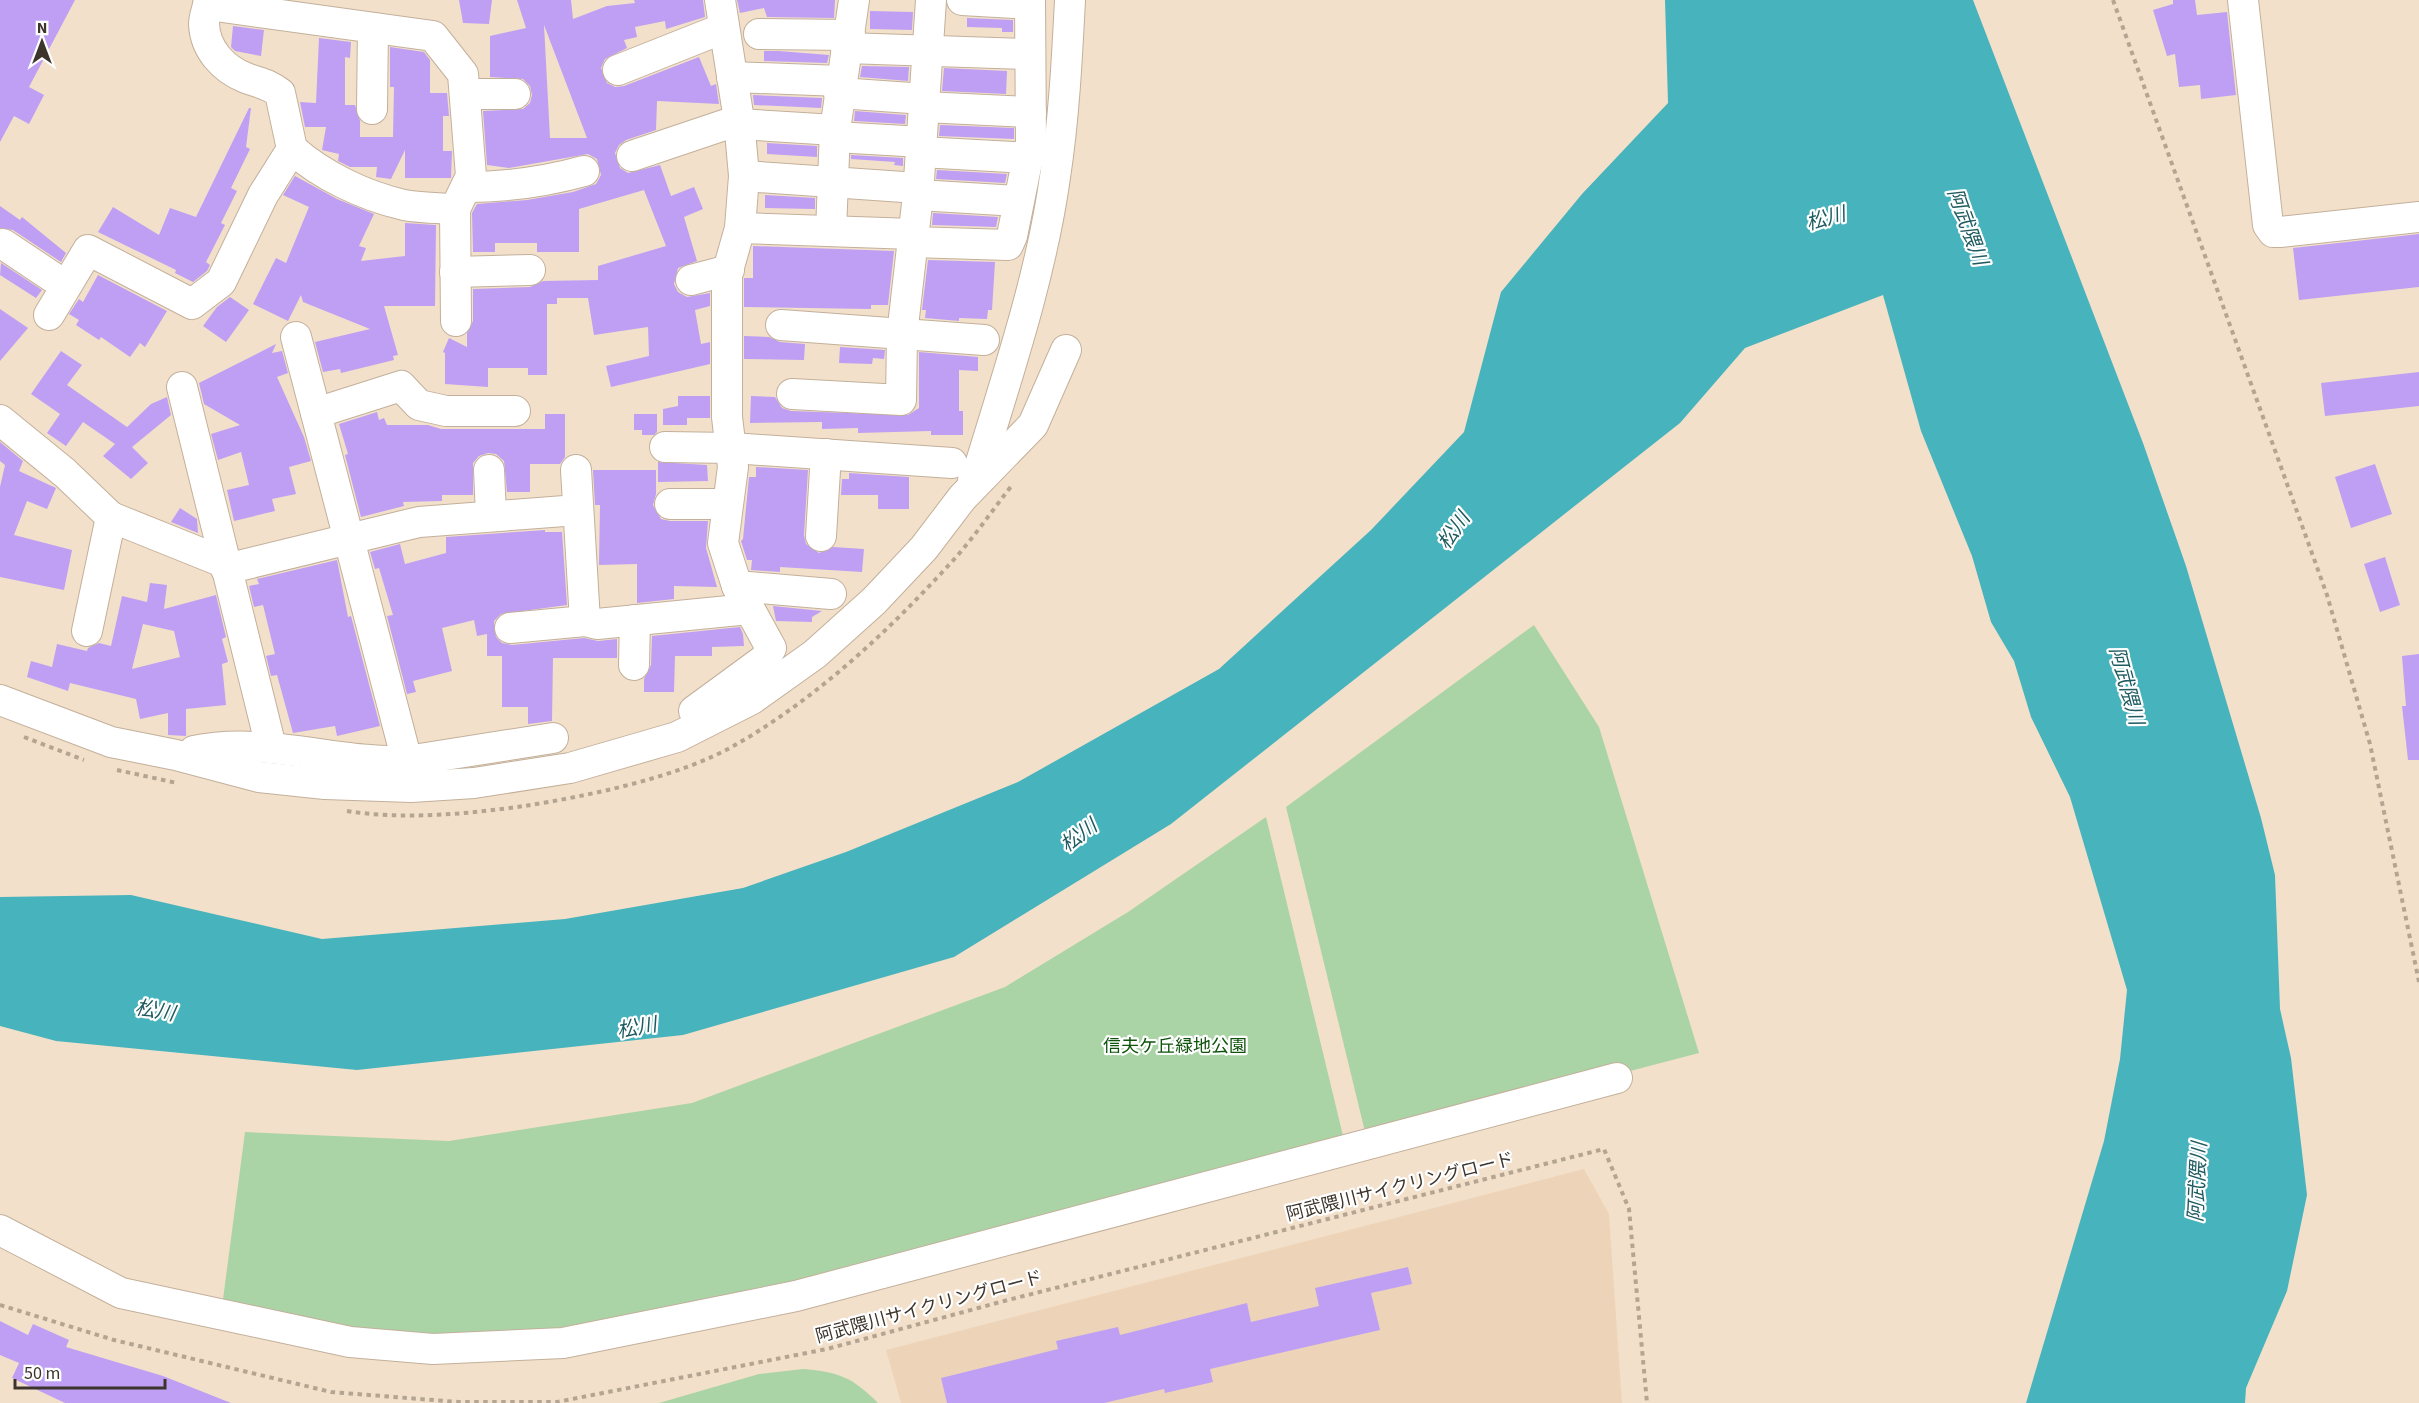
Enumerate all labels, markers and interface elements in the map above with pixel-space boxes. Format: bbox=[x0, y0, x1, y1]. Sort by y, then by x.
north arrow bbox=[12, 12, 72, 72]
text: N bbox=[37, 17, 47, 39]
water label: 阿武隈川 bbox=[1940, 185, 1995, 271]
water label: 松川 bbox=[1803, 200, 1851, 238]
water label: 松川 bbox=[1431, 505, 1478, 555]
water label: 阿武隈川 bbox=[2102, 644, 2150, 730]
water label: 松川 bbox=[1055, 812, 1105, 859]
water label: 松川 bbox=[133, 994, 179, 1029]
water label: 松川 bbox=[615, 1010, 661, 1045]
park label: 信夫ケ丘緑地公園 bbox=[1103, 1034, 1247, 1059]
water label: 阿武隈川 bbox=[2182, 1139, 2214, 1223]
street label: 阿武隈川サイクリングロード bbox=[1284, 1147, 1516, 1227]
street label: 阿武隈川サイクリングロード bbox=[813, 1265, 1045, 1349]
scale bar bbox=[15, 1352, 165, 1390]
text: 50 m bbox=[24, 1361, 60, 1386]

